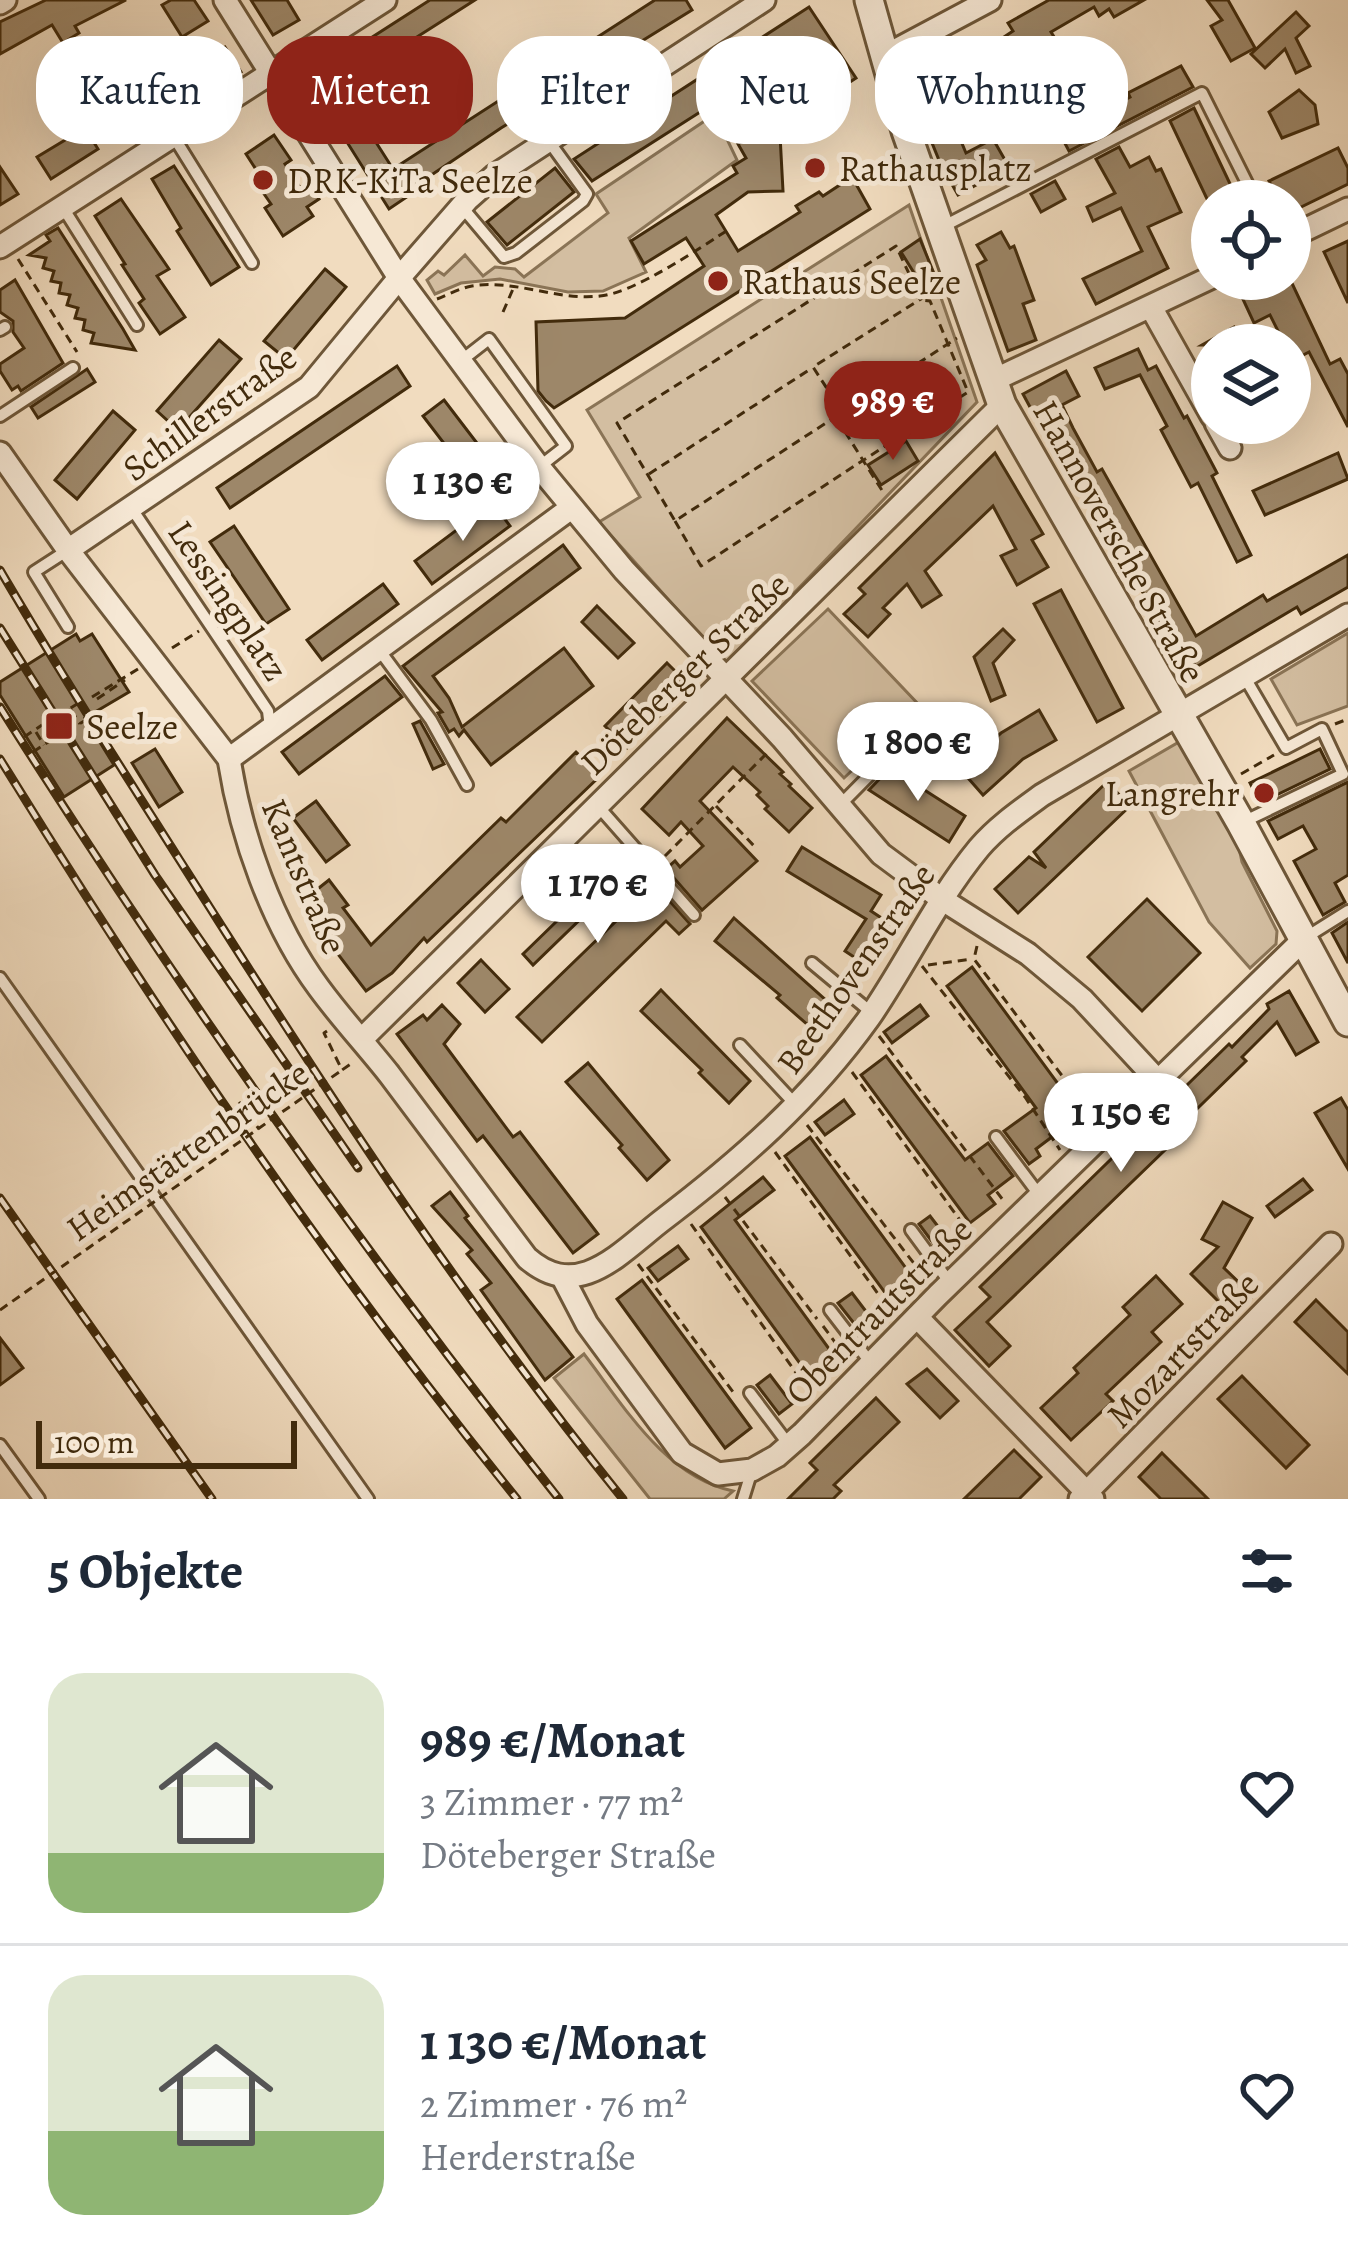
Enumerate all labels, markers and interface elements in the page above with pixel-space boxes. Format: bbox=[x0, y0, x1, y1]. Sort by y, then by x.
chip: Kaufen bbox=[36, 36, 243, 144]
chip: Mieten bbox=[267, 36, 473, 144]
chip: Filter bbox=[497, 36, 672, 144]
chip: Neu bbox=[696, 36, 851, 144]
chip: Wohnung bbox=[875, 36, 1128, 144]
place label: Rathausplatz bbox=[839, 144, 1032, 193]
marker: Rathausplatz bbox=[802, 155, 828, 181]
place label: DRK-KiTa Seelze bbox=[287, 156, 533, 205]
marker: DRK-KiTa Seelze bbox=[250, 167, 276, 193]
map controls bbox=[1191, 180, 1311, 444]
button: locate bbox=[1191, 180, 1311, 300]
place label: Rathaus Seelze bbox=[742, 257, 961, 306]
marker: Rathaus Seelze bbox=[705, 268, 731, 294]
button: layers bbox=[1191, 324, 1311, 444]
street label: Schillerstraße bbox=[112, 332, 306, 492]
pin: 989 € bbox=[809, 361, 977, 463]
text: 989 € bbox=[851, 373, 935, 426]
street label: Hannoversche Straße bbox=[1021, 391, 1218, 691]
pin: 1 130 € bbox=[352, 442, 574, 544]
text: 1 130 € bbox=[413, 454, 513, 507]
street label: Lessingplatz bbox=[157, 510, 300, 690]
street label: Döteberger Straße bbox=[569, 561, 800, 786]
place label: Seelze bbox=[86, 702, 178, 751]
pin: 1 800 € bbox=[807, 702, 1029, 804]
marker: Seelze bbox=[43, 710, 75, 742]
text: 1 800 € bbox=[864, 714, 972, 767]
place label: Langrehr bbox=[1105, 769, 1240, 818]
marker: Langrehr bbox=[1251, 780, 1277, 806]
street label: Kantstraße bbox=[250, 791, 359, 962]
pin: 1 170 € bbox=[487, 844, 709, 946]
street label: Beethovenstraße bbox=[764, 853, 946, 1084]
text: 1 170 € bbox=[548, 856, 648, 909]
street label: Heimstättenbrücke bbox=[56, 1048, 318, 1252]
pin: 1 150 € bbox=[1010, 1073, 1232, 1175]
text: 1 150 € bbox=[1071, 1085, 1171, 1138]
street label: Obentrautstraße bbox=[774, 1206, 983, 1415]
street label: Mozartstraße bbox=[1095, 1260, 1270, 1439]
scale bar bbox=[36, 1415, 297, 1468]
text: 100 m bbox=[54, 1419, 134, 1464]
text: 5 Objekte bbox=[48, 1536, 243, 1606]
icon: filters bbox=[1234, 1538, 1300, 1604]
text: 989 €/Monat bbox=[420, 1705, 685, 1775]
icon: home bbox=[144, 1721, 288, 1865]
icon: heart bbox=[1234, 1760, 1300, 1826]
text: 3 Zimmer · 77 m² bbox=[420, 1775, 683, 1828]
text: Döteberger Straße bbox=[420, 1828, 716, 1881]
text: 1 130 €/Monat bbox=[420, 2007, 707, 2077]
icon: home bbox=[144, 2023, 288, 2167]
icon: heart bbox=[1234, 2062, 1300, 2128]
text: 2 Zimmer · 76 m² bbox=[420, 2077, 687, 2130]
text: Herderstraße bbox=[420, 2130, 636, 2183]

